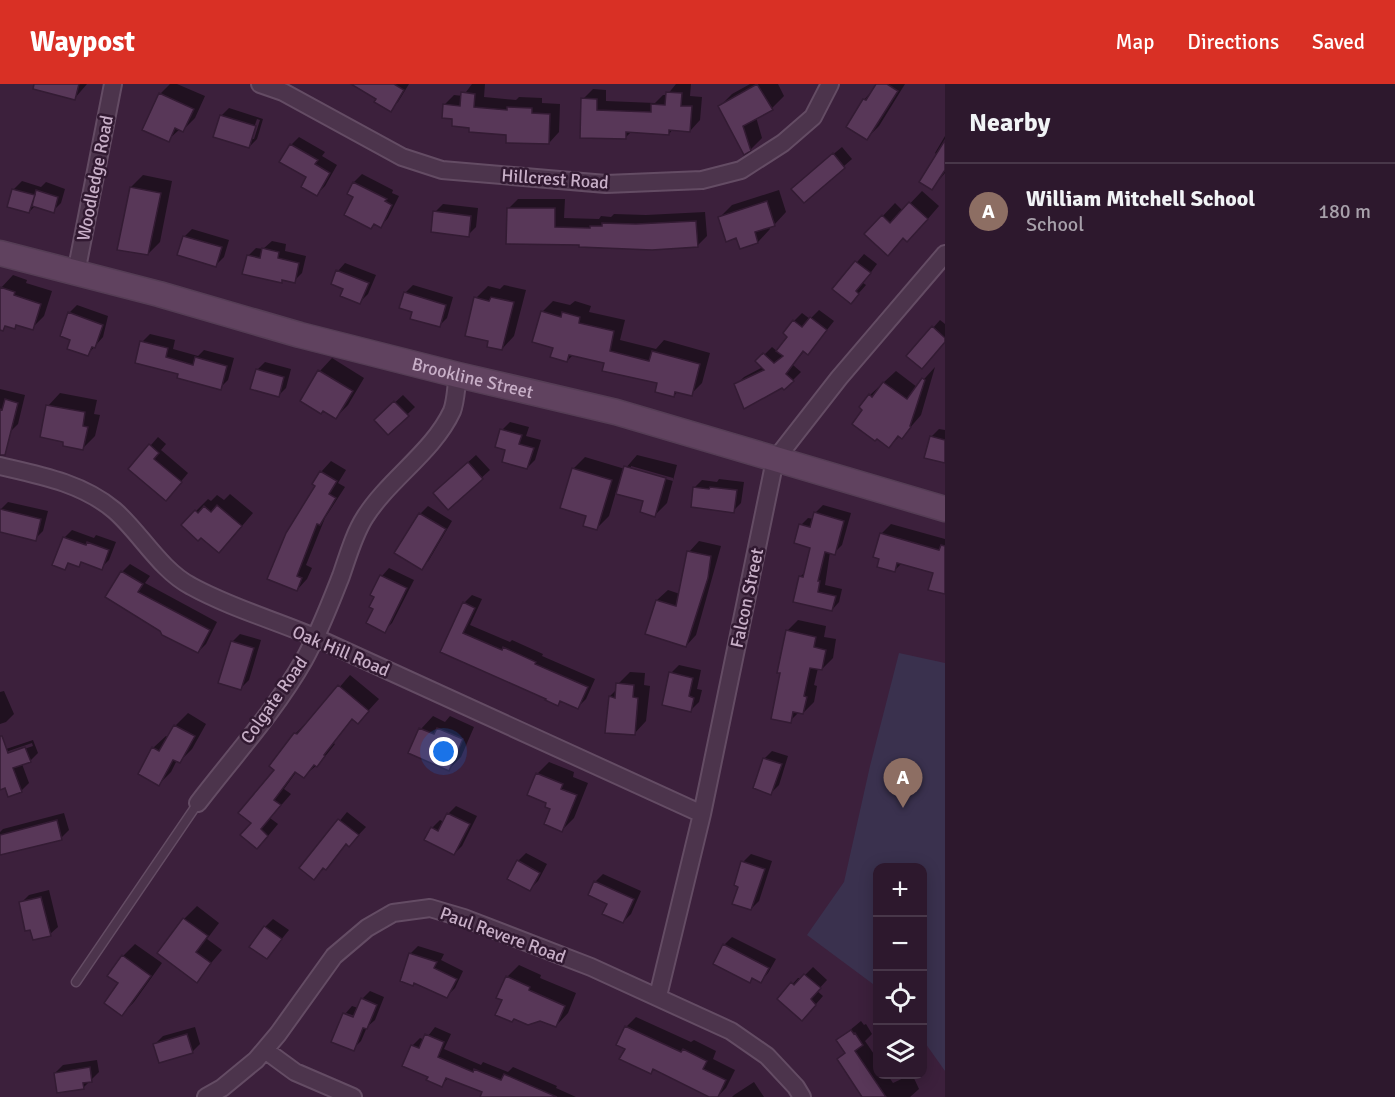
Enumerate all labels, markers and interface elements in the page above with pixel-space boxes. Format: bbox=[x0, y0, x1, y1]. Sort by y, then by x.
text: Waypost bbox=[30, 25, 135, 59]
text: Map bbox=[1116, 29, 1154, 55]
text: Directions bbox=[1187, 29, 1279, 55]
text: Saved bbox=[1312, 29, 1365, 55]
text: Nearby bbox=[969, 107, 1050, 139]
street label: Woodledge Road bbox=[72, 113, 118, 243]
street label: Hillcrest Road bbox=[501, 164, 609, 194]
text: William Mitchell School bbox=[1026, 185, 1255, 212]
text: A bbox=[982, 199, 995, 224]
text: 180 m bbox=[1318, 199, 1371, 224]
text: School bbox=[1026, 212, 1084, 237]
street label: Brookline Street bbox=[410, 353, 536, 403]
street label: Falcon Street bbox=[726, 546, 768, 650]
street label: Oak Hill Road bbox=[289, 621, 393, 681]
street label: Colgate Road bbox=[236, 652, 312, 748]
your location bbox=[429, 737, 458, 766]
pin: A bbox=[884, 758, 922, 808]
map controls bbox=[873, 863, 927, 1079]
button: + bbox=[873, 863, 927, 917]
street label: Paul Revere Road bbox=[437, 902, 569, 968]
button: − bbox=[873, 917, 927, 971]
button: locate bbox=[873, 971, 927, 1025]
button: layers bbox=[873, 1025, 927, 1079]

